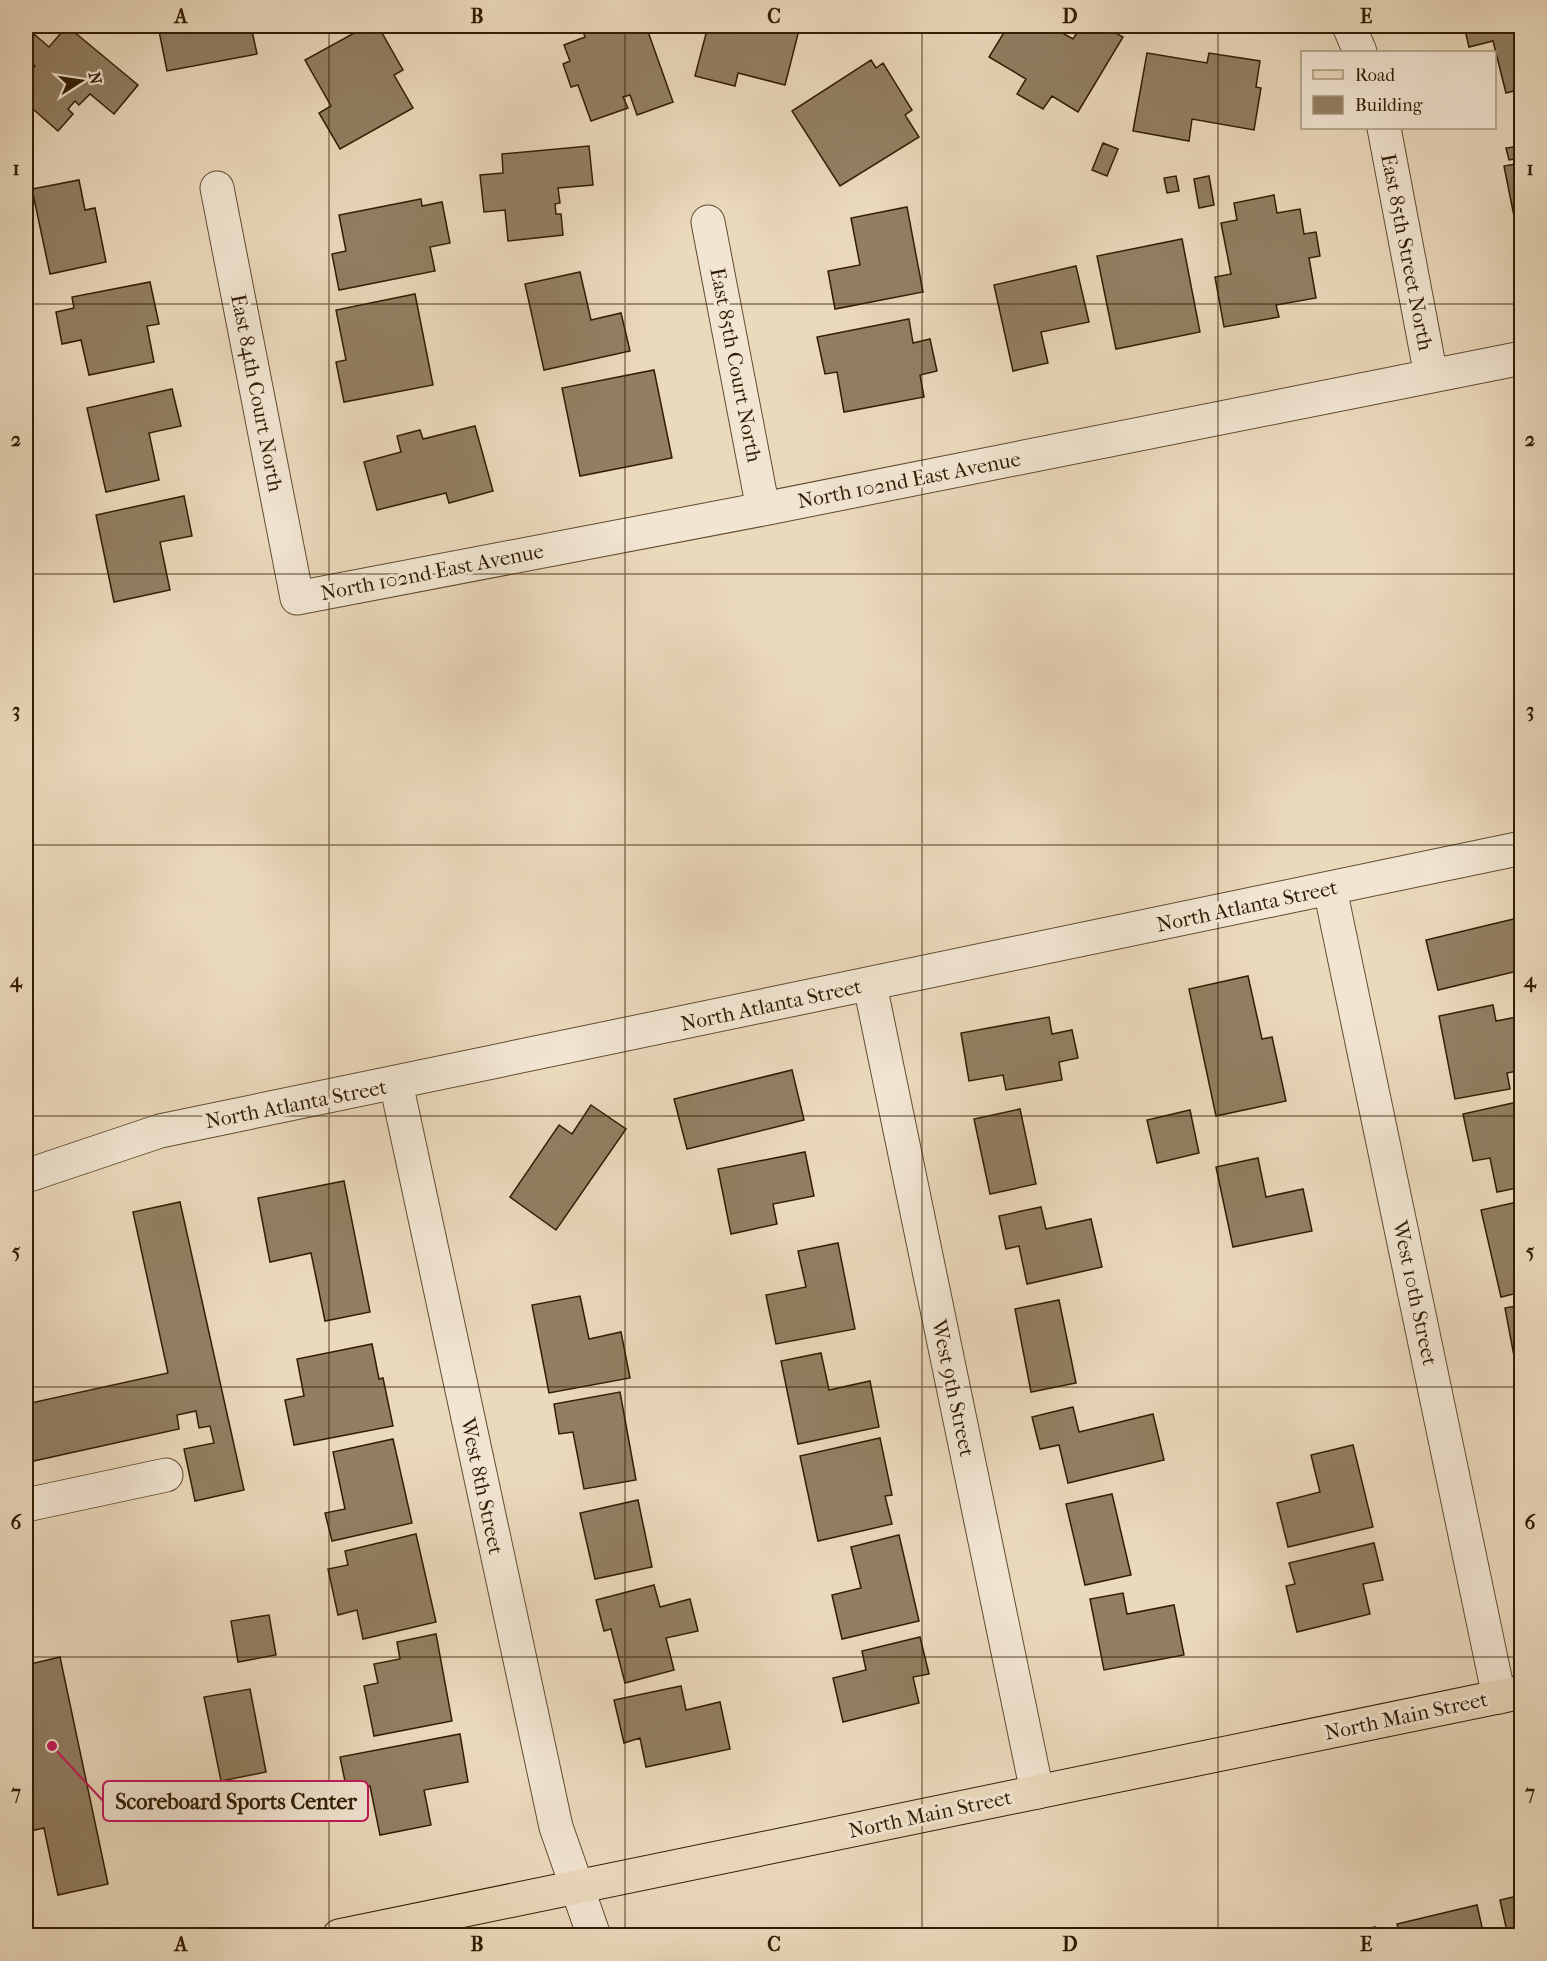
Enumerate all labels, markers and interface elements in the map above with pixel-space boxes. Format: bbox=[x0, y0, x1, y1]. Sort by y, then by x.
text: A bbox=[173, 5, 189, 28]
text: B bbox=[470, 5, 484, 28]
text: C bbox=[767, 5, 781, 28]
text: D bbox=[1062, 5, 1078, 28]
text: E bbox=[1360, 5, 1372, 28]
north arrow bbox=[51, 51, 111, 111]
legend bbox=[1301, 51, 1496, 129]
text: Road bbox=[1355, 65, 1395, 86]
text: N bbox=[85, 70, 106, 87]
text: Building bbox=[1355, 95, 1423, 116]
street label: East 85th Street North bbox=[1376, 152, 1438, 353]
text: 1 bbox=[12, 157, 20, 180]
text: 1 bbox=[1526, 157, 1534, 180]
street label: East 85th Court North bbox=[705, 266, 767, 464]
street label: East 84th Court North bbox=[226, 292, 288, 494]
text: 2 bbox=[11, 428, 21, 451]
text: 2 bbox=[1525, 428, 1535, 451]
street label: North 102nd East Avenue bbox=[795, 447, 1023, 513]
street label: North 102nd East Avenue bbox=[318, 539, 546, 605]
text: 3 bbox=[12, 699, 20, 722]
text: 3 bbox=[1526, 699, 1534, 722]
street label: North Atlanta Street bbox=[1154, 875, 1340, 937]
text: 4 bbox=[9, 969, 23, 993]
text: 4 bbox=[1523, 969, 1537, 993]
street label: North Atlanta Street bbox=[678, 974, 864, 1036]
street label: North Atlanta Street bbox=[203, 1075, 389, 1133]
street label: West 10th Street bbox=[1388, 1217, 1442, 1368]
text: 5 bbox=[12, 1240, 21, 1263]
text: 5 bbox=[1526, 1240, 1535, 1263]
street label: West 9th Street bbox=[927, 1316, 979, 1459]
street label: West 8th Street bbox=[456, 1414, 508, 1557]
text: 6 bbox=[11, 1511, 23, 1534]
text: 6 bbox=[1525, 1511, 1537, 1534]
street label: North Main Street bbox=[1322, 1687, 1490, 1745]
text: 7 bbox=[10, 1781, 21, 1804]
callout: Scoreboard Sports Center bbox=[103, 1781, 368, 1821]
text: 7 bbox=[1524, 1781, 1535, 1804]
street label: North Main Street bbox=[846, 1785, 1014, 1843]
text: Scoreboard Sports Center bbox=[115, 1789, 357, 1815]
text: A bbox=[173, 1933, 189, 1956]
text: B bbox=[470, 1933, 484, 1956]
text: C bbox=[767, 1933, 781, 1956]
text: D bbox=[1062, 1933, 1078, 1956]
text: E bbox=[1360, 1933, 1372, 1956]

